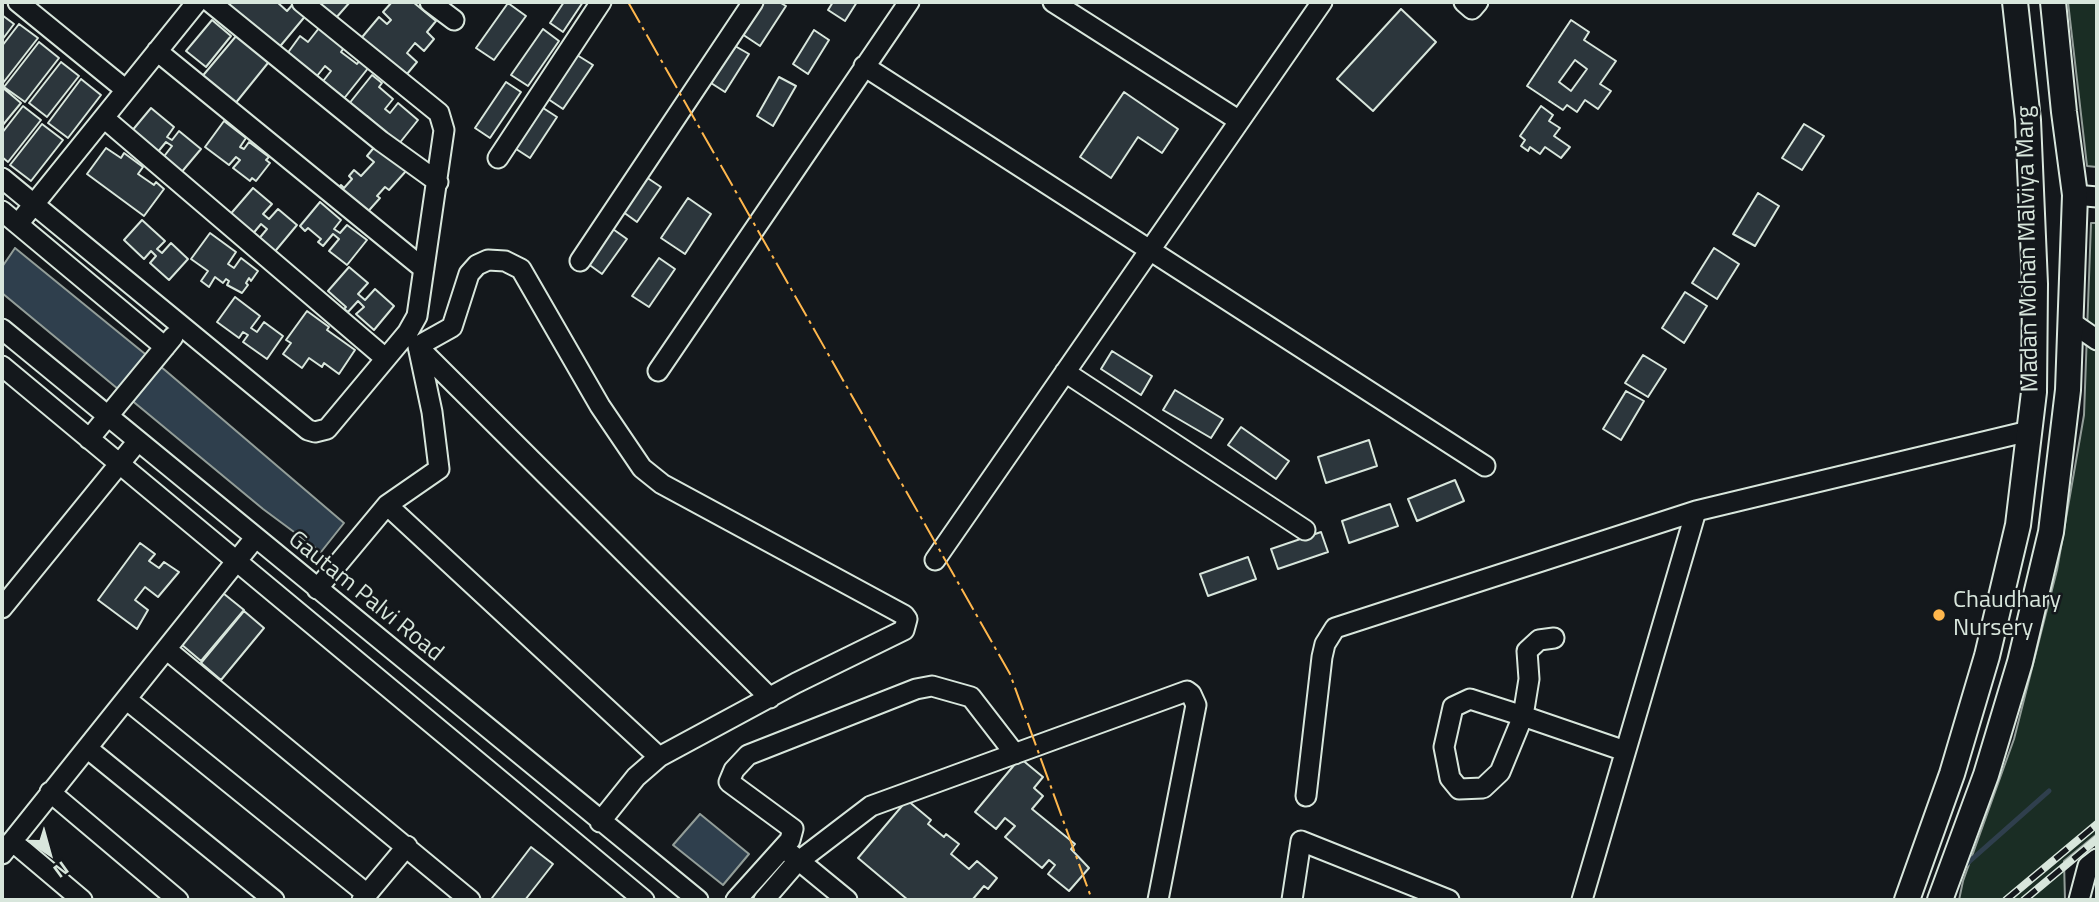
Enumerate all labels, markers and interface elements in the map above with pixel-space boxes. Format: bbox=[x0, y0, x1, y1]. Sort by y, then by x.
street label: Madan Mohan Malviya Marg bbox=[2012, 105, 2046, 393]
street label: Gautam Palvi Road bbox=[282, 526, 448, 668]
place label: Chaudhary Nursery bbox=[1953, 587, 2061, 643]
marker: Chaudhary Nursery bbox=[1931, 607, 1947, 623]
north arrow bbox=[14, 818, 84, 888]
text: N bbox=[48, 855, 75, 886]

